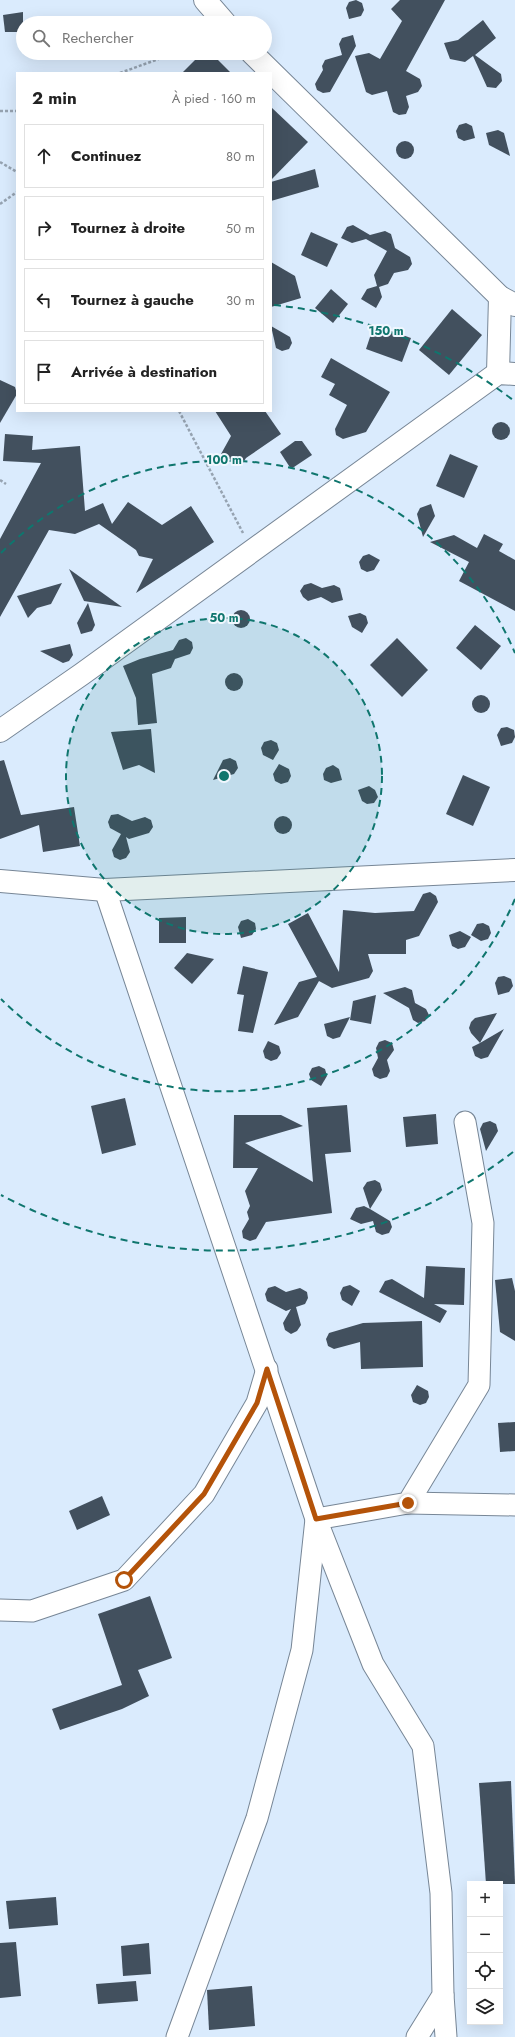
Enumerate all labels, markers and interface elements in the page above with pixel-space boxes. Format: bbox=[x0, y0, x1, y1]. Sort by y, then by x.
search box bbox=[16, 16, 272, 60]
icon: search bbox=[30, 27, 52, 49]
text: Rechercher bbox=[62, 27, 134, 49]
text: 2 min bbox=[32, 86, 77, 110]
text: À pied · 160 m bbox=[172, 89, 256, 108]
icon: ahead bbox=[33, 145, 55, 167]
text: Continuez bbox=[71, 145, 141, 167]
text: 80 m bbox=[226, 147, 255, 166]
icon: right bbox=[33, 217, 55, 239]
text: Tournez à droite bbox=[71, 217, 185, 239]
text: 50 m bbox=[226, 219, 255, 238]
icon: left bbox=[33, 289, 55, 311]
text: Tournez à gauche bbox=[71, 289, 194, 311]
text: 30 m bbox=[226, 291, 255, 310]
text: 150 m bbox=[368, 322, 404, 340]
icon: arrive bbox=[33, 361, 55, 383]
text: Arrivée à destination bbox=[71, 361, 217, 383]
text: 100 m bbox=[206, 451, 242, 469]
text: 50 m bbox=[209, 609, 239, 627]
centre of rings bbox=[217, 769, 231, 783]
route end bbox=[399, 1494, 417, 1512]
route start bbox=[115, 1571, 133, 1589]
map controls bbox=[467, 1881, 503, 2025]
button: + bbox=[467, 1881, 503, 1917]
button: − bbox=[467, 1917, 503, 1953]
button: locate bbox=[467, 1953, 503, 1989]
button: layers bbox=[467, 1989, 503, 2025]

